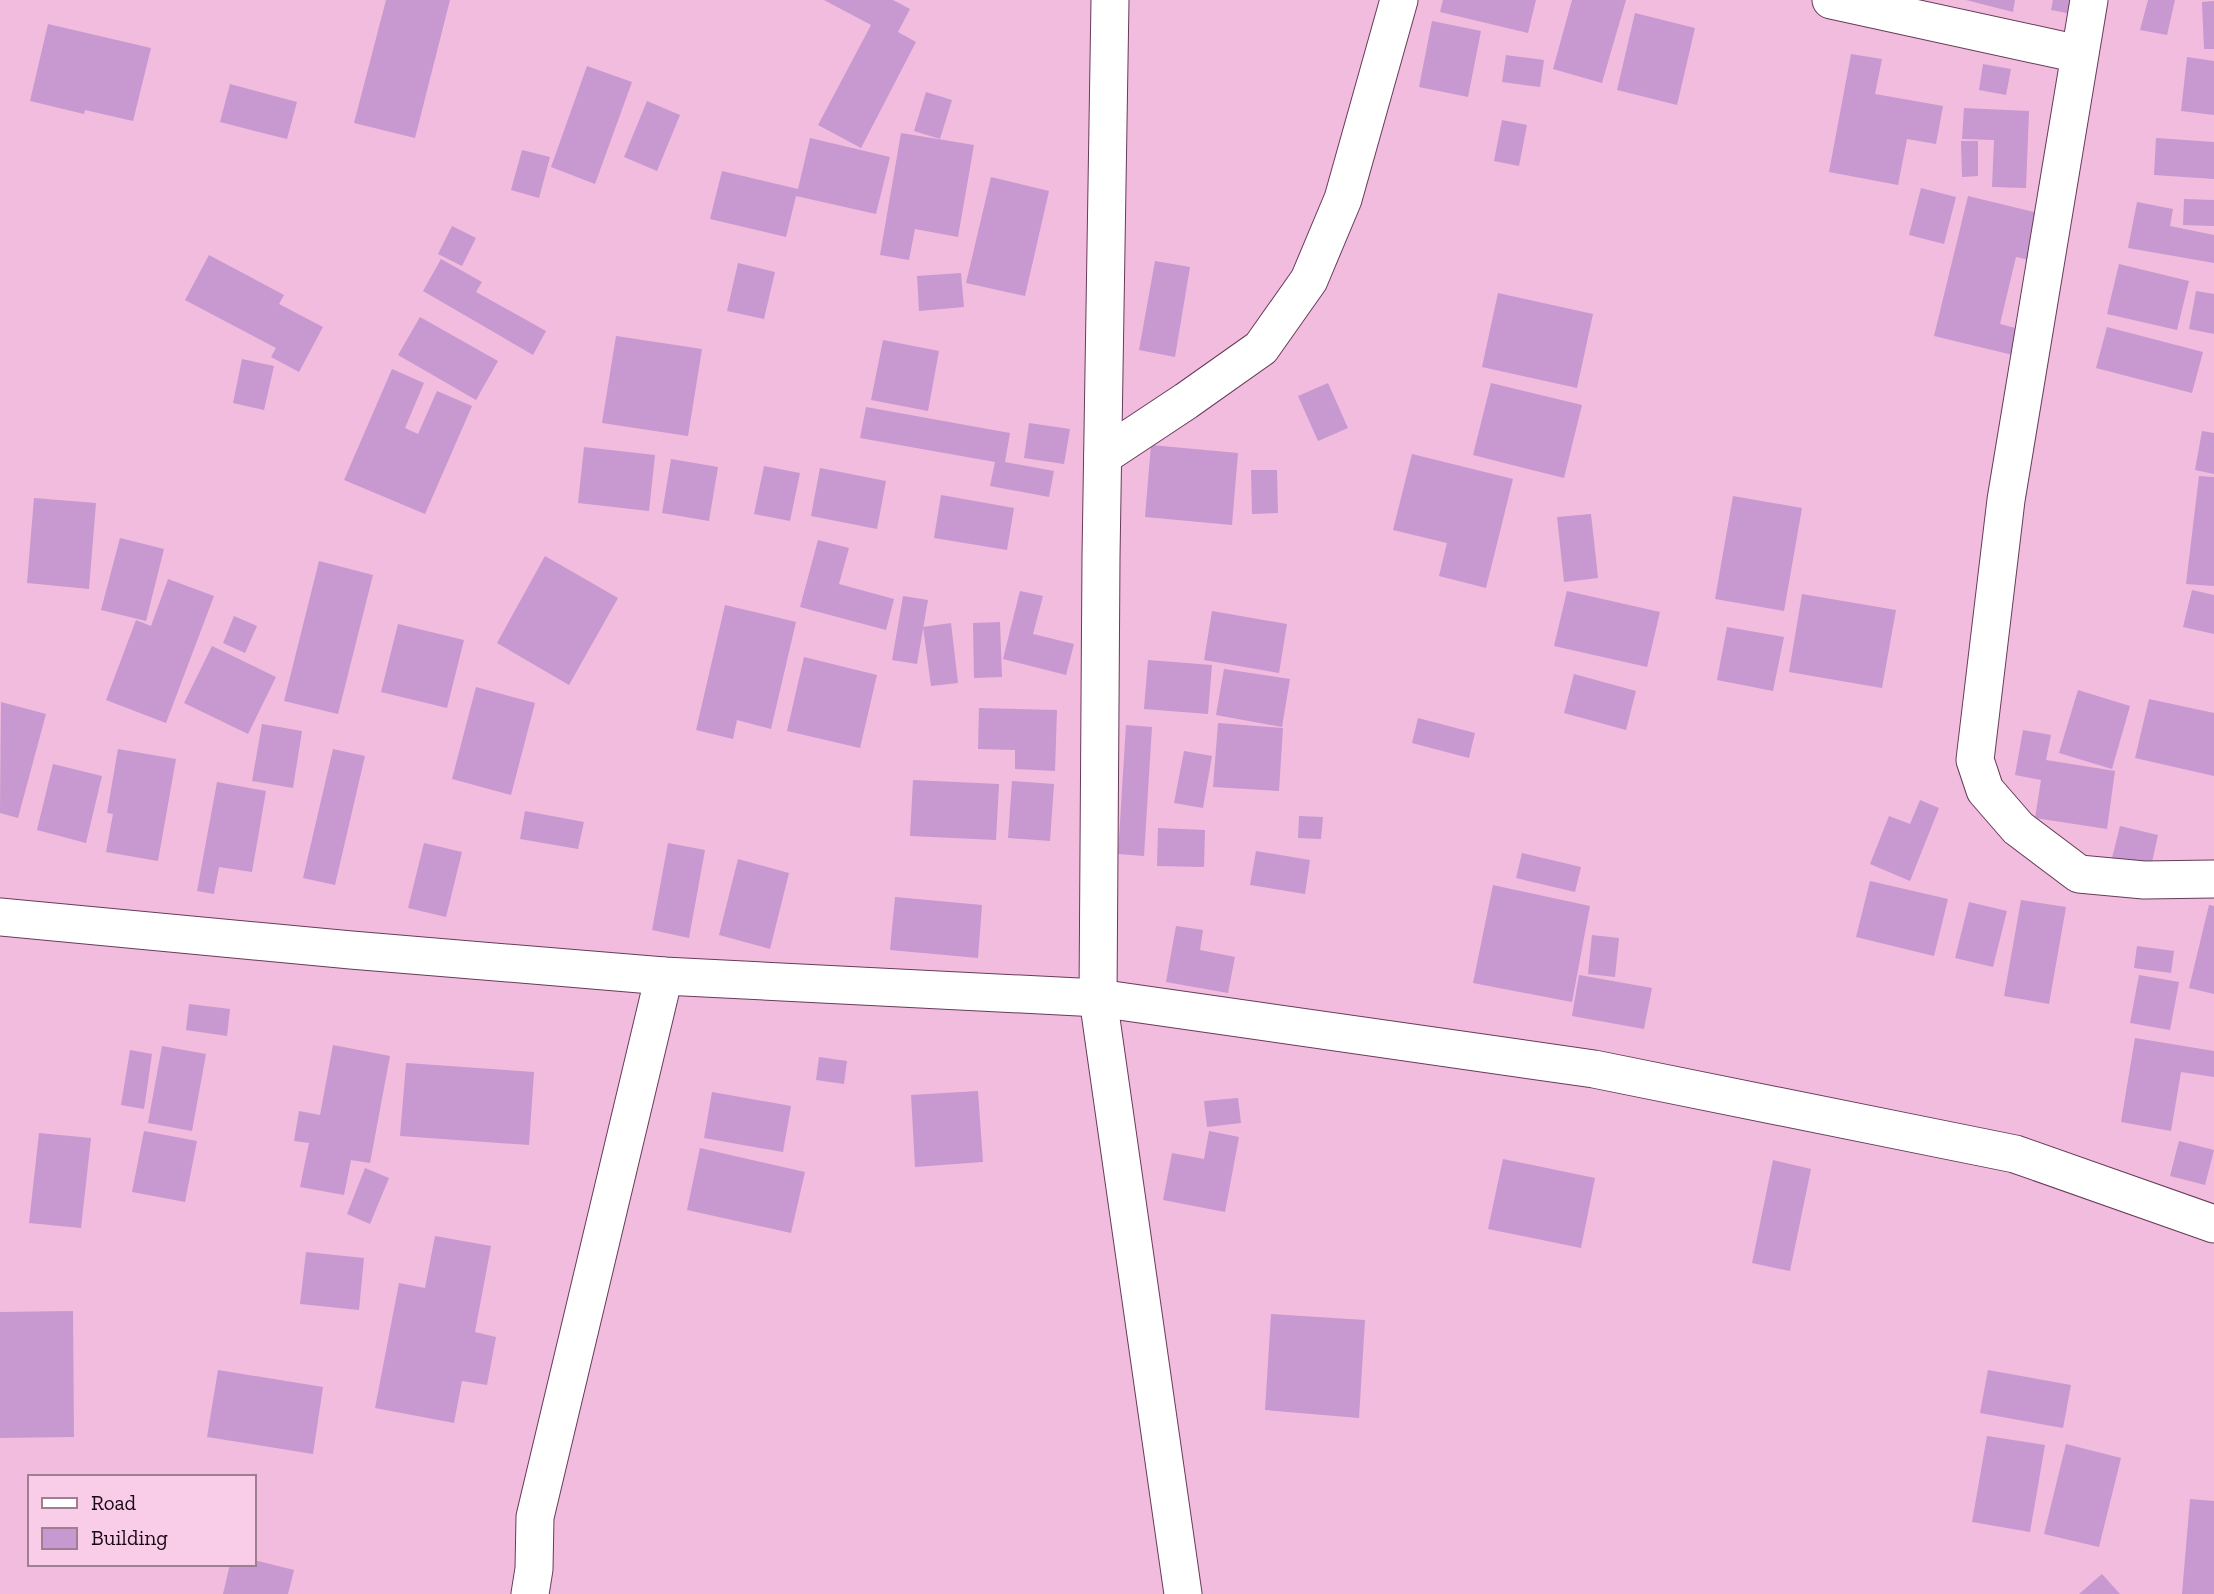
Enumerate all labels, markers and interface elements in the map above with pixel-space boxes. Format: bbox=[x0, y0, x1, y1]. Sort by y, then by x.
legend bbox=[28, 1475, 256, 1566]
text: Road bbox=[91, 1490, 137, 1515]
text: Building bbox=[91, 1525, 168, 1550]

